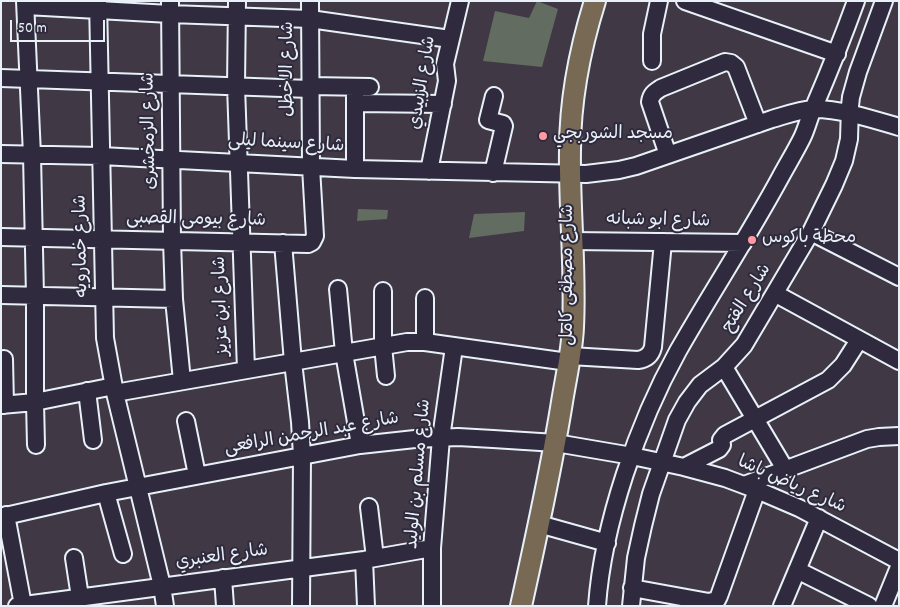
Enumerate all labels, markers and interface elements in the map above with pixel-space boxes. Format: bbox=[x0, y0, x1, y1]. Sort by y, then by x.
scale bar bbox=[12, 10, 108, 42]
text: 50 m bbox=[18, 18, 47, 40]
street label: شارع الاخطل bbox=[279, 21, 301, 117]
street label: شارع الزبيدي bbox=[406, 35, 442, 131]
street label: شارع الزمخشرى bbox=[139, 72, 163, 190]
place label: مسجد الشوربجي bbox=[553, 125, 673, 147]
marker: مسجد الشوربجي bbox=[537, 130, 549, 142]
street label: شارع سينما ليلى bbox=[227, 131, 345, 159]
street label: شارع خمارويه bbox=[71, 194, 95, 298]
street label: شارع مصطفى كامل bbox=[559, 204, 581, 346]
street label: شارع بيومى القصبى bbox=[126, 209, 266, 233]
street label: شارع ابو شبانه bbox=[606, 210, 710, 234]
place label: محطة باكوس bbox=[762, 229, 856, 251]
marker: محطة باكوس bbox=[746, 234, 758, 246]
street label: شارع ابن عزيز bbox=[210, 256, 236, 356]
street label: شارع الفتح bbox=[718, 261, 778, 337]
street label: شارع مسلم بن الوليد bbox=[403, 398, 437, 550]
street label: شارع عبد الرحمن الرافعى bbox=[223, 409, 401, 461]
street label: شارع رياض باشا bbox=[733, 452, 849, 520]
street label: شارع العنبري bbox=[174, 541, 270, 575]

